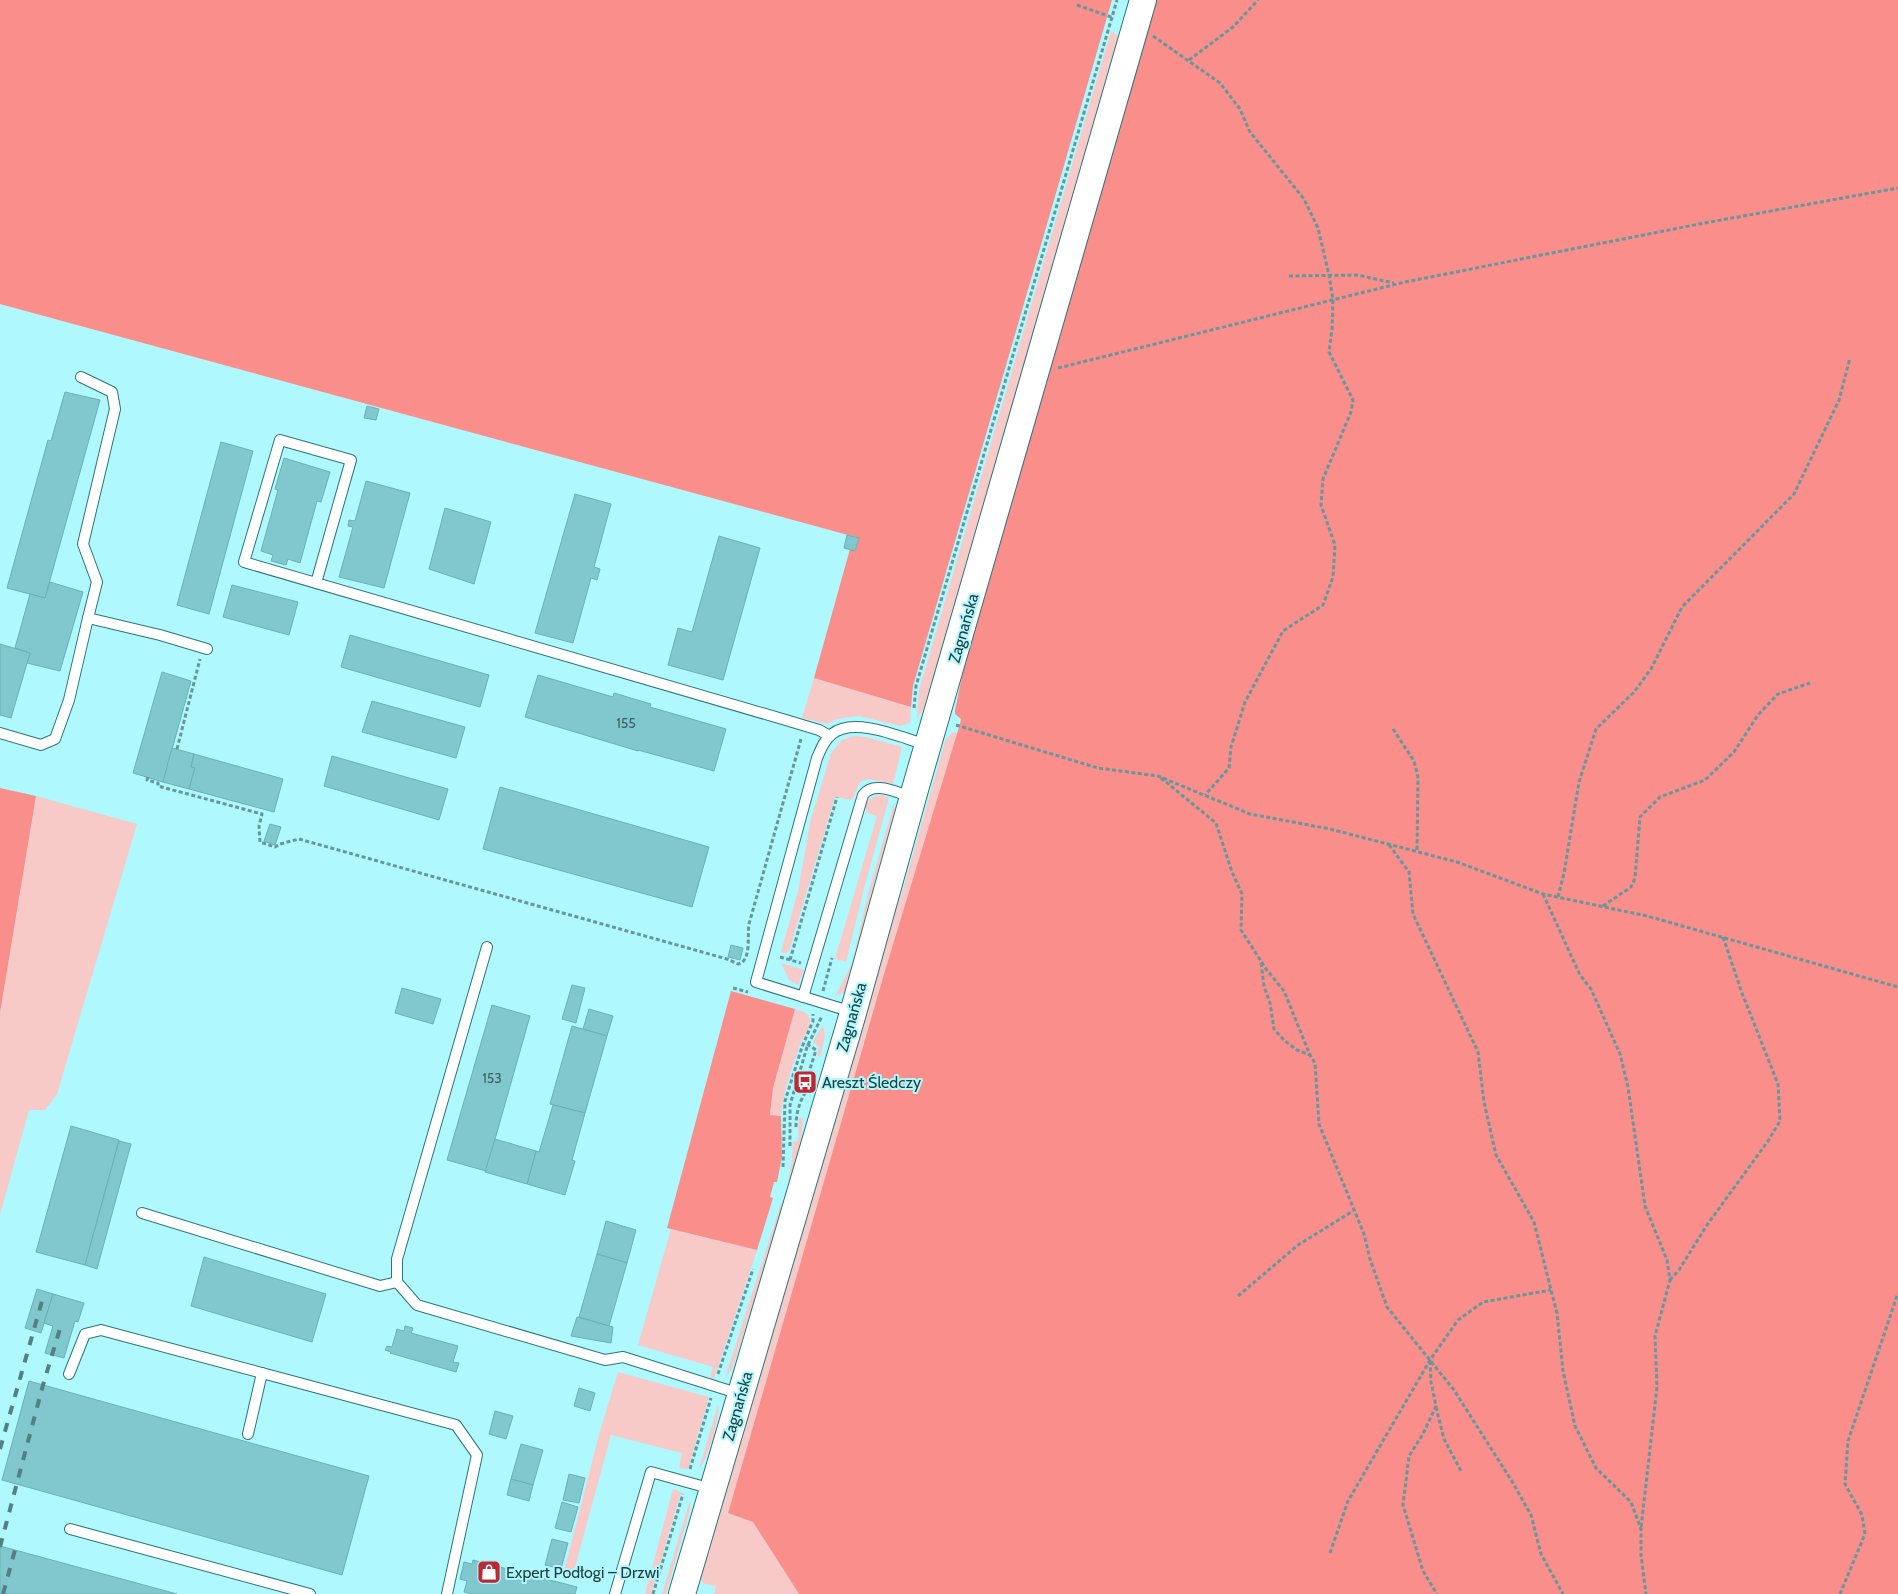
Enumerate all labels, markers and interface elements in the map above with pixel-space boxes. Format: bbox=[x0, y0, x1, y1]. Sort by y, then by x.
street label: Zagnańska bbox=[945, 591, 983, 665]
house number: 155 bbox=[616, 714, 636, 732]
street label: Zagnańska bbox=[833, 980, 871, 1054]
house number: 153 bbox=[482, 1069, 502, 1087]
bus stop icon: Areszt Śledczy bbox=[792, 1069, 818, 1095]
place label: Areszt Śledczy bbox=[822, 1073, 921, 1092]
street label: Zagnańska bbox=[719, 1369, 757, 1443]
shop icon: Expert Podłogi – Drzwi bbox=[476, 1559, 502, 1585]
place label: Expert Podłogi – Drzwi bbox=[506, 1563, 659, 1582]

